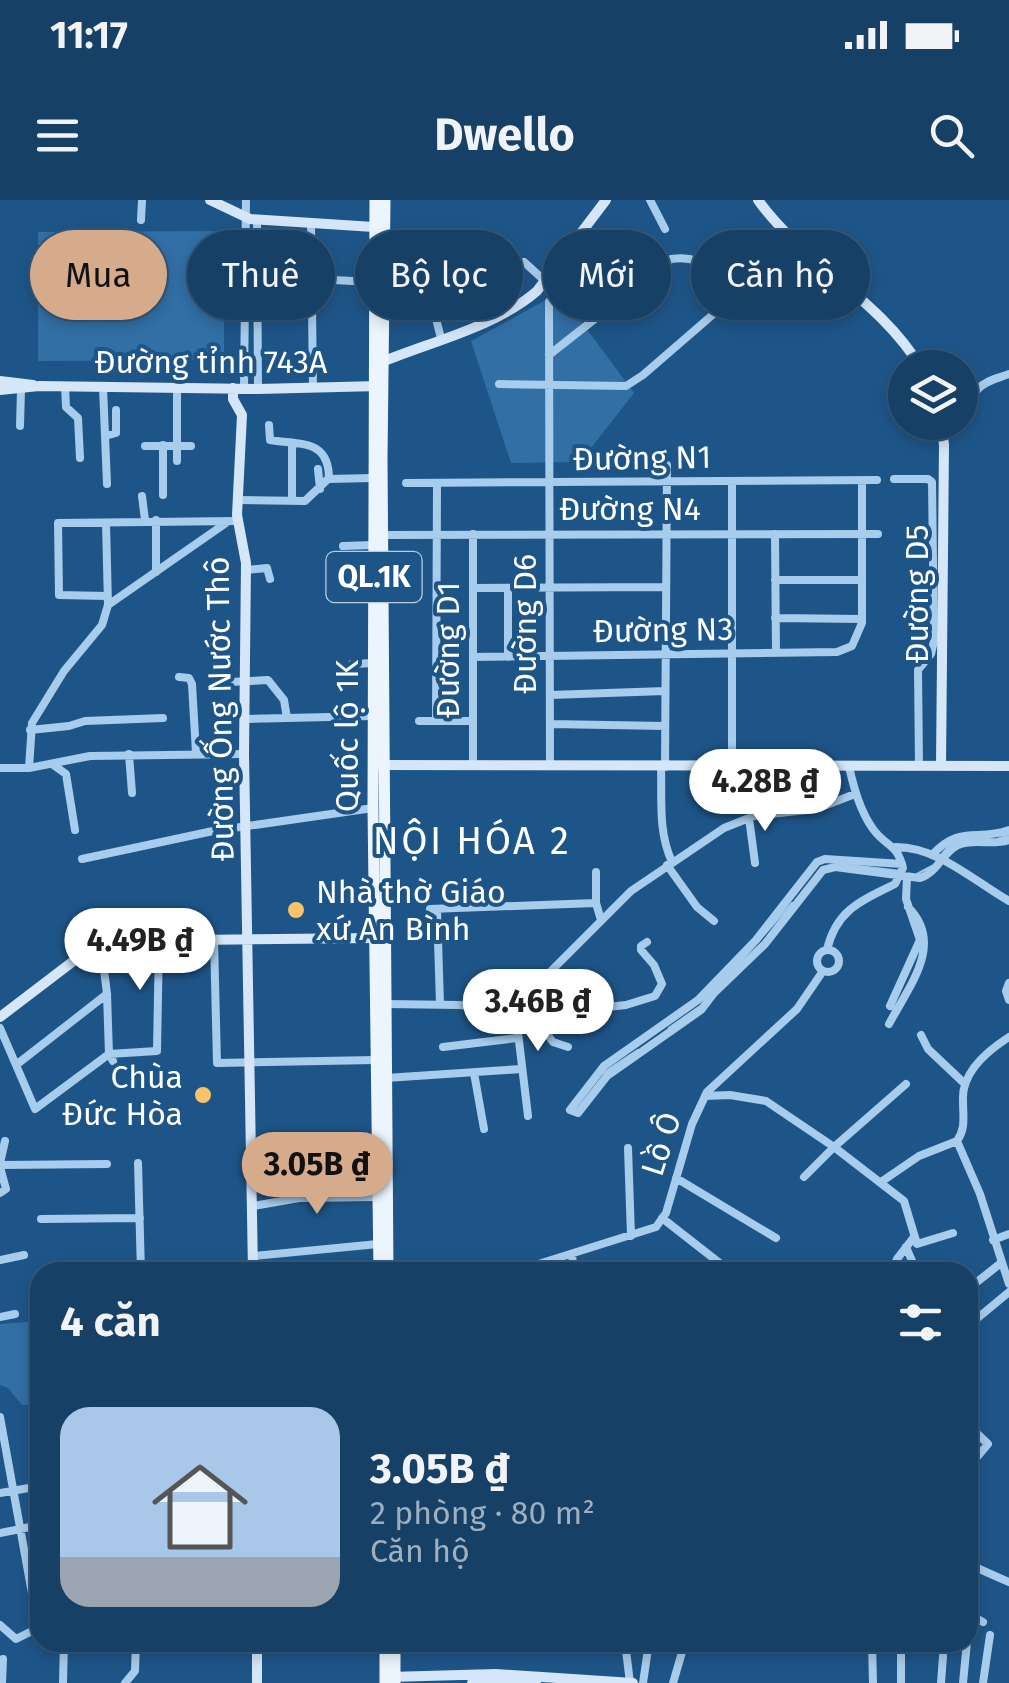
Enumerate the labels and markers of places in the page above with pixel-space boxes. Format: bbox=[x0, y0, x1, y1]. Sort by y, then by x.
pin: 4.28B ₫ bbox=[673, 749, 857, 834]
place label: Nhà thờ Giáo xứ An Bình bbox=[316, 873, 506, 948]
marker: Nhà thờ Giáo xứ An Bình bbox=[285, 899, 307, 921]
pin: 4.49B ₫ bbox=[48, 908, 232, 993]
pin: 3.46B ₫ bbox=[446, 969, 630, 1054]
place label: Chùa Đức Hòa bbox=[62, 1058, 183, 1133]
marker: Chùa Đức Hòa bbox=[192, 1084, 214, 1106]
pin: 3.05B ₫ bbox=[225, 1132, 409, 1217]

